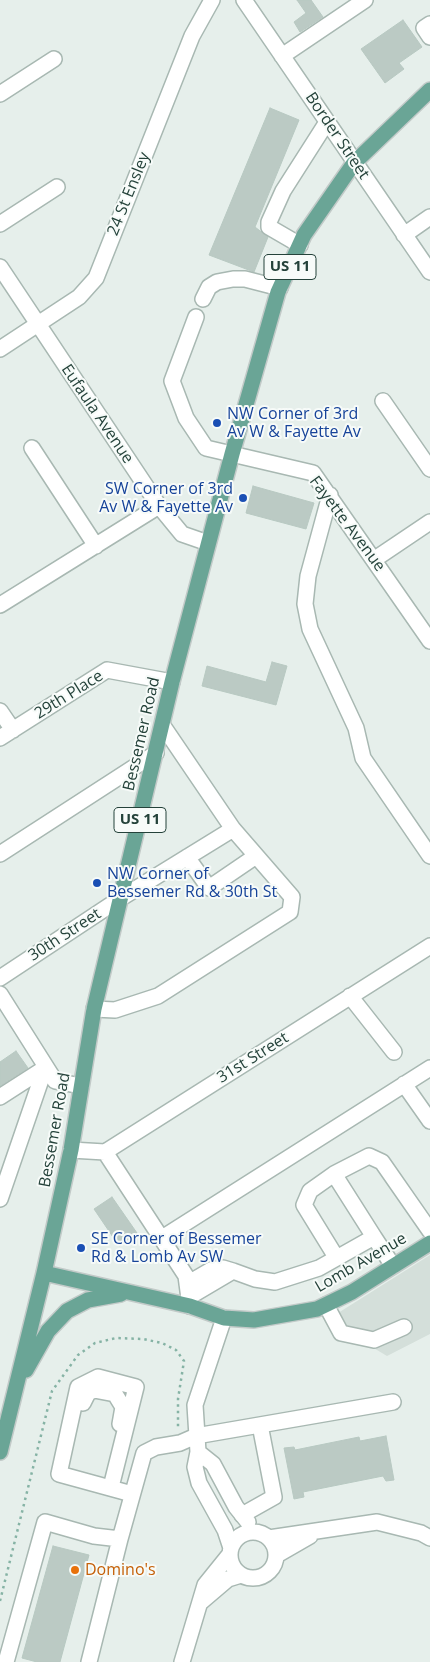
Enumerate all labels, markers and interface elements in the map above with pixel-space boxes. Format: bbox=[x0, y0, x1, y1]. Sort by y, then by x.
street label: Border Street bbox=[301, 89, 373, 183]
street label: 24 St Ensley bbox=[104, 149, 154, 239]
road number: US 11 bbox=[264, 254, 316, 280]
street label: Eufaula Avenue bbox=[57, 361, 137, 467]
place label: NW Corner of 3rd Av W & Fayette Av bbox=[227, 404, 361, 442]
marker: NW Corner of 3rd Av W & Fayette Av bbox=[211, 417, 223, 429]
street label: Fayette Avenue bbox=[305, 473, 389, 575]
place label: SW Corner of 3rd Av W & Fayette Av bbox=[99, 479, 233, 517]
marker: SW Corner of 3rd Av W & Fayette Av bbox=[237, 492, 249, 504]
street label: 29th Place bbox=[31, 666, 107, 724]
street label: Bessemer Road bbox=[120, 675, 164, 793]
road number: US 11 bbox=[114, 808, 166, 832]
place label: NW Corner of Bessemer Rd & 30th St bbox=[107, 864, 277, 902]
marker: NW Corner of Bessemer Rd & 30th St bbox=[91, 877, 103, 889]
street label: 30th Street bbox=[25, 904, 105, 966]
street label: 31st Street bbox=[214, 1029, 292, 1087]
street label: Bessemer Road bbox=[35, 1071, 75, 1189]
place label: SE Corner of Bessemer Rd & Lomb Av SW bbox=[91, 1229, 262, 1267]
street label: Lomb Avenue bbox=[312, 1229, 410, 1297]
marker: SE Corner of Bessemer Rd & Lomb Av SW bbox=[75, 1242, 87, 1254]
place label: Domino's bbox=[85, 1560, 156, 1580]
marker: Domino's bbox=[69, 1564, 81, 1576]

